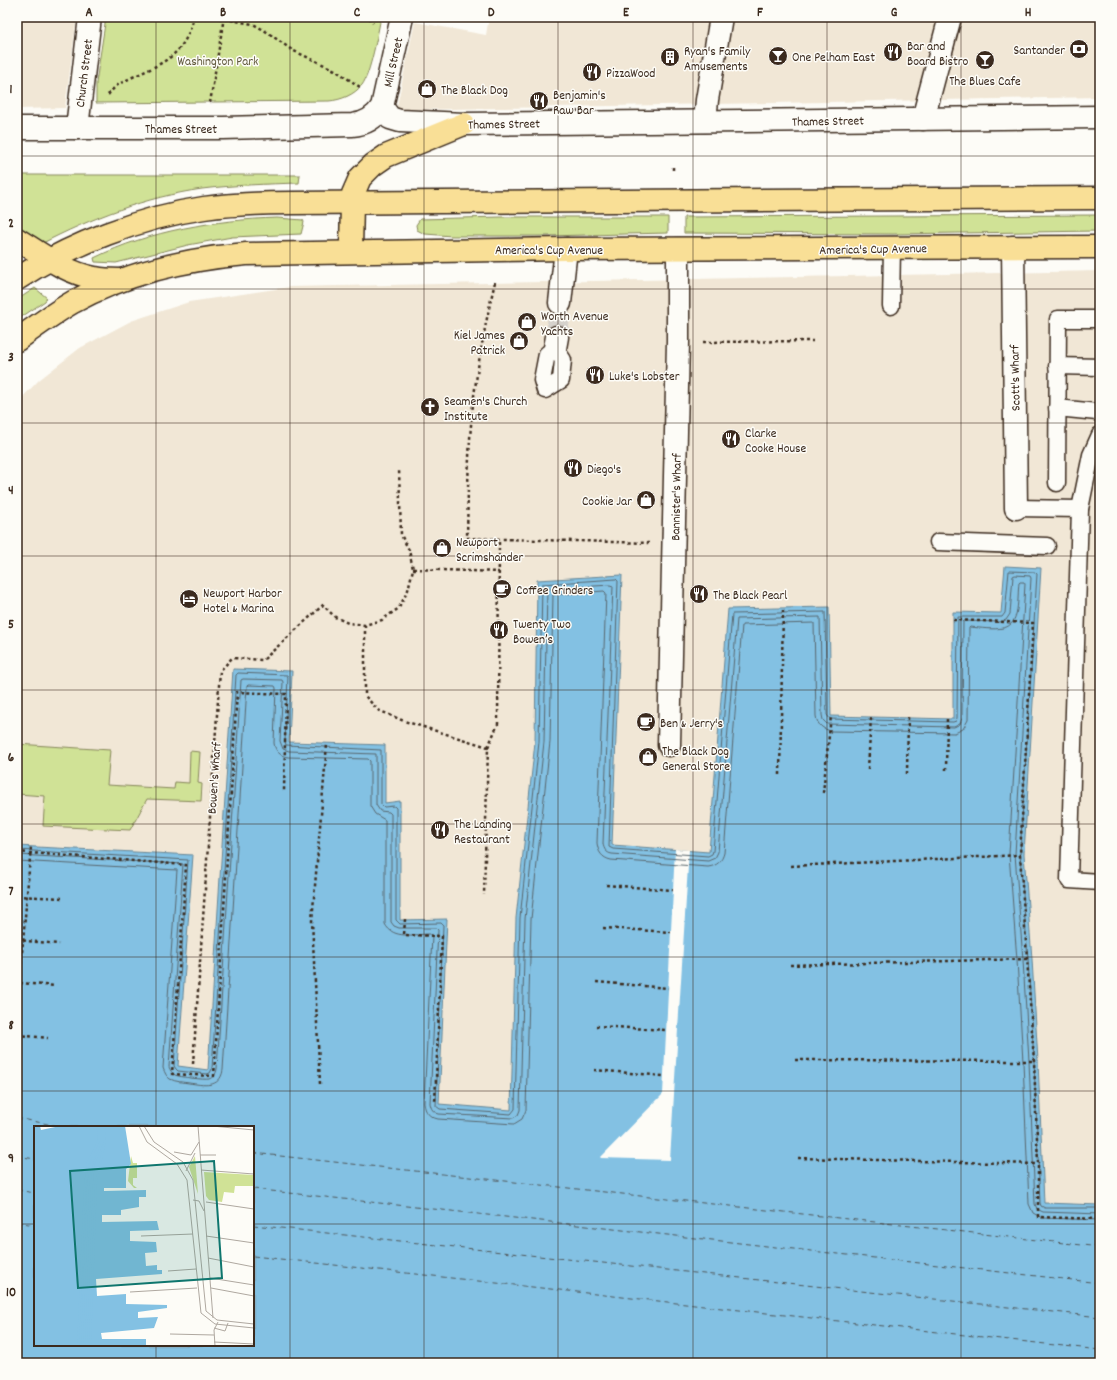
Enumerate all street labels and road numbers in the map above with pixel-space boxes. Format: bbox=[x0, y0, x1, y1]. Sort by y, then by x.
street label: Mill Street bbox=[379, 36, 409, 89]
street label: Church Street bbox=[72, 38, 99, 108]
street label: Thames Street bbox=[792, 112, 864, 133]
street label: Thames Street bbox=[468, 115, 540, 136]
street label: Thames Street bbox=[145, 121, 217, 140]
street label: America's Cup Avenue bbox=[819, 240, 927, 261]
street label: America's Cup Avenue bbox=[495, 242, 603, 261]
street label: Scott's Wharf bbox=[1006, 344, 1027, 411]
street label: Bannister's Wharf bbox=[667, 453, 688, 541]
street label: Bowen's Wharf bbox=[204, 741, 228, 815]

